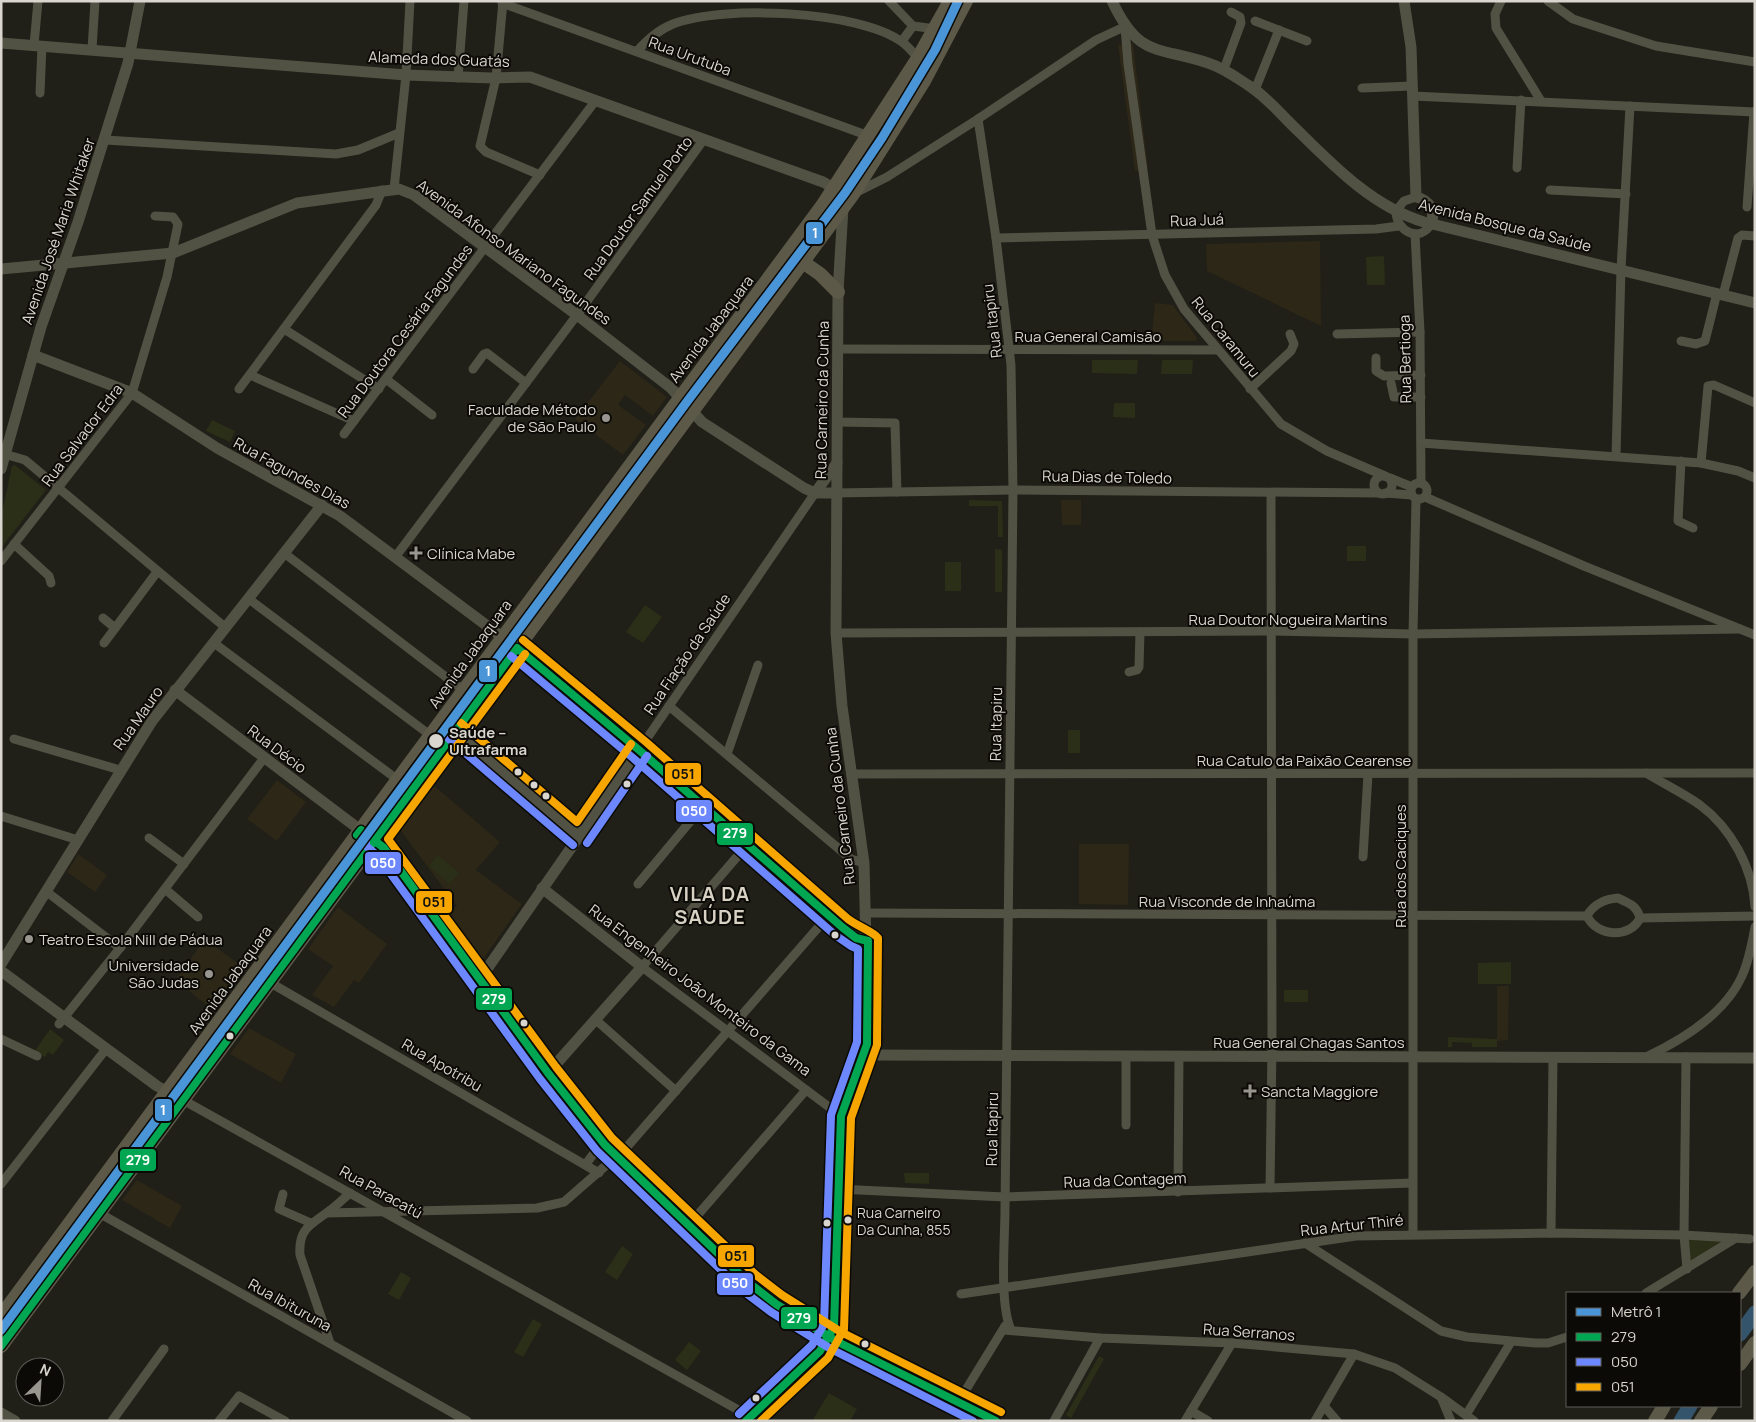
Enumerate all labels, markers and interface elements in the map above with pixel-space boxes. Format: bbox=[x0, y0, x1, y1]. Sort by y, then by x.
street label: Rua Urutuba bbox=[646, 31, 734, 81]
street label: Alameda dos Guatás bbox=[368, 46, 510, 72]
street label: Rua Doutor Samuel Porto bbox=[579, 132, 697, 284]
street label: Avenida José Maria Whitaker bbox=[16, 134, 100, 327]
street label: Avenida Afonso Mariano Fagundes bbox=[412, 174, 616, 330]
street label: Avenida Bosque da Saúde bbox=[1416, 193, 1594, 257]
street label: Rua Juá bbox=[1170, 209, 1224, 231]
line badge: 1 bbox=[805, 221, 824, 245]
text: 1 bbox=[812, 223, 818, 242]
street label: Rua Doutora Cesária Fagundes bbox=[333, 240, 477, 422]
street label: Avenida Jabaquara bbox=[664, 271, 758, 387]
street label: Rua Itapiru bbox=[977, 283, 1007, 359]
street label: Rua Caramuru bbox=[1187, 292, 1265, 382]
street label: Rua Bertioga bbox=[1394, 314, 1416, 404]
street label: Rua Carneiro da Cunha bbox=[810, 321, 834, 479]
street label: Rua General Camisão bbox=[1015, 326, 1161, 347]
street label: Rua Salvador Edra bbox=[36, 379, 128, 491]
place label: Faculdade Método de São Paulo bbox=[468, 399, 596, 437]
marker: Faculdade Método de São Paulo bbox=[600, 412, 612, 424]
street label: Rua Fagundes Dias bbox=[230, 432, 354, 514]
street label: Rua Dias de Toledo bbox=[1042, 465, 1172, 489]
place label: Clínica Mabe bbox=[427, 543, 516, 564]
marker: Clínica Mabe bbox=[409, 546, 423, 560]
street label: Rua Fiação da Saúde bbox=[639, 589, 736, 719]
street label: Avenida Jabaquara bbox=[423, 595, 517, 713]
street label: Rua Doutor Nogueira Martins bbox=[1189, 609, 1388, 630]
line badge: 1 bbox=[478, 659, 498, 683]
text: 1 bbox=[485, 661, 491, 680]
street label: Rua Mauro bbox=[108, 682, 168, 754]
street label: Rua Itapiru bbox=[985, 687, 1007, 761]
street label: Rua Décio bbox=[243, 720, 311, 778]
place label: Saúde – Ultrafarma bbox=[449, 722, 527, 760]
street label: Rua Carneiro da Cunha bbox=[820, 726, 860, 886]
marker: Saúde – Ultrafarma bbox=[427, 732, 445, 750]
street label: Rua Catulo da Paixão Cearense bbox=[1197, 750, 1412, 771]
line badge: 051 bbox=[664, 762, 702, 786]
text: 051 bbox=[671, 764, 695, 783]
unlabelled marker bbox=[513, 767, 523, 777]
unlabelled marker bbox=[622, 779, 632, 789]
unlabelled marker bbox=[529, 780, 539, 790]
unlabelled marker bbox=[541, 791, 551, 801]
line badge: 050 bbox=[675, 799, 713, 823]
text: 050 bbox=[681, 801, 707, 820]
street label: Rua dos Caciques bbox=[1390, 804, 1411, 928]
line badge: 279 bbox=[716, 822, 754, 846]
text: 279 bbox=[723, 823, 747, 842]
line badge: 050 bbox=[364, 851, 402, 875]
text: 050 bbox=[370, 853, 396, 872]
district label: VILA DA SAÚDE bbox=[670, 880, 750, 930]
line badge: 051 bbox=[415, 890, 453, 914]
street label: Rua Visconde de Inhaúma bbox=[1139, 891, 1315, 912]
text: 051 bbox=[422, 892, 446, 911]
street label: Rua Engenheiro João Monteiro da Gama bbox=[584, 899, 816, 1081]
street label: Avenida Jabaquara bbox=[183, 921, 277, 1039]
place label: Teatro Escola Nill de Pádua bbox=[39, 929, 223, 950]
unlabelled marker bbox=[830, 930, 840, 940]
marker: Teatro Escola Nill de Pádua bbox=[23, 933, 35, 945]
place label: Universidade São Judas bbox=[109, 955, 199, 993]
marker: Universidade São Judas bbox=[203, 968, 215, 980]
line badge: 279 bbox=[475, 987, 513, 1011]
text: 279 bbox=[482, 989, 506, 1008]
unlabelled marker bbox=[519, 1018, 529, 1028]
unlabelled marker bbox=[225, 1031, 235, 1041]
street label: Rua General Chagas Santos bbox=[1213, 1032, 1405, 1053]
street label: Rua Apotribu bbox=[398, 1033, 486, 1097]
place label: Sancta Maggiore bbox=[1261, 1081, 1378, 1102]
marker: Sancta Maggiore bbox=[1243, 1084, 1257, 1098]
street label: Rua Itapiru bbox=[981, 1092, 1003, 1166]
line badge: 1 bbox=[154, 1098, 173, 1122]
text: 1 bbox=[160, 1100, 166, 1119]
line badge: 279 bbox=[119, 1148, 157, 1172]
text: 279 bbox=[126, 1150, 150, 1169]
street label: Rua Paracatú bbox=[336, 1161, 426, 1223]
street label: Rua da Contagem bbox=[1063, 1167, 1187, 1193]
place label: Rua Carneiro Da Cunha, 855 bbox=[857, 1203, 951, 1239]
street label: Rua Artur Thiré bbox=[1299, 1209, 1405, 1241]
marker: Rua Carneiro Da Cunha, 855 bbox=[843, 1215, 853, 1225]
unlabelled marker bbox=[822, 1218, 832, 1228]
line badge: 051 bbox=[717, 1244, 755, 1268]
text: 051 bbox=[724, 1246, 748, 1265]
line badge: 050 bbox=[716, 1272, 754, 1296]
text: 050 bbox=[722, 1273, 748, 1292]
street label: Rua Ibituruna bbox=[245, 1274, 335, 1336]
legend bbox=[1566, 1292, 1741, 1407]
text: Metrô 1 bbox=[1611, 1301, 1661, 1322]
line badge: 279 bbox=[780, 1306, 818, 1330]
text: 279 bbox=[787, 1308, 811, 1327]
street label: Rua Serranos bbox=[1202, 1318, 1296, 1346]
text: 279 bbox=[1611, 1326, 1636, 1347]
unlabelled marker bbox=[860, 1339, 870, 1349]
text: 050 bbox=[1611, 1351, 1638, 1372]
north arrow bbox=[15, 1357, 65, 1407]
text: N bbox=[37, 1359, 54, 1381]
text: 051 bbox=[1611, 1376, 1635, 1397]
unlabelled marker bbox=[751, 1393, 761, 1403]

